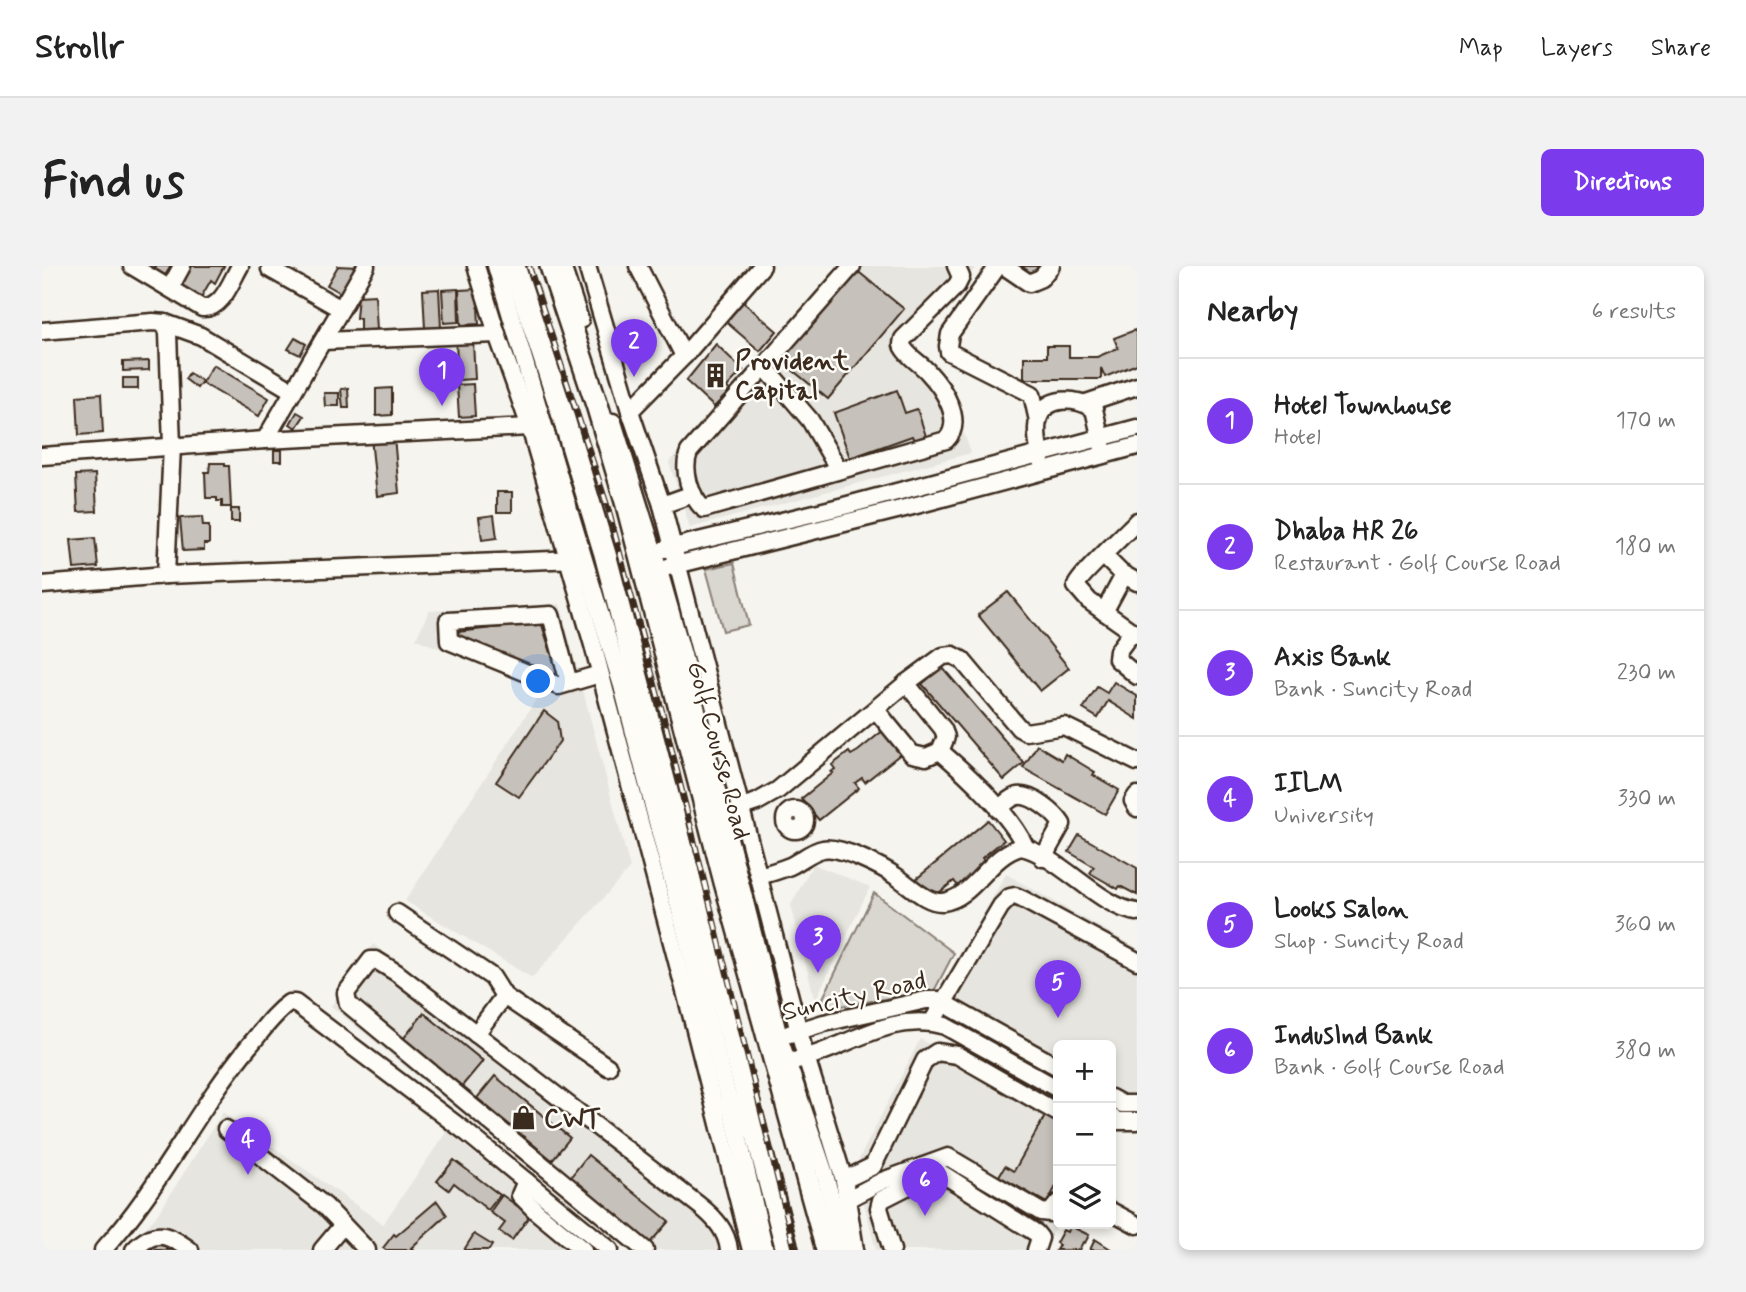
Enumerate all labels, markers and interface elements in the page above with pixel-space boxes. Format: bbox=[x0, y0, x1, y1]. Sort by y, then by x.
text: Strollr bbox=[35, 26, 124, 70]
text: Map bbox=[1459, 33, 1503, 64]
text: Layers bbox=[1541, 33, 1613, 64]
text: Share bbox=[1651, 33, 1711, 64]
button: Directions bbox=[1541, 149, 1704, 216]
text: Find us bbox=[42, 150, 185, 215]
text: Nearby bbox=[1207, 292, 1298, 331]
text: 6 results bbox=[1592, 297, 1676, 327]
pin: 2 bbox=[611, 319, 657, 377]
place label: Provident Capital bbox=[735, 345, 850, 409]
pin: 1 bbox=[419, 348, 465, 406]
building icon: Provident Capital bbox=[701, 361, 729, 389]
text: Hotel Townhouse bbox=[1274, 389, 1452, 423]
text: 1 bbox=[1225, 406, 1235, 436]
text: 170 m bbox=[1616, 406, 1676, 436]
text: Hotel bbox=[1274, 423, 1321, 453]
text: Dhaba HR 26 bbox=[1274, 515, 1418, 549]
text: 2 bbox=[1224, 532, 1236, 562]
text: 180 m bbox=[1615, 532, 1676, 562]
text: Restaurant · Golf Course Road bbox=[1274, 549, 1561, 579]
text: Axis Bank bbox=[1274, 641, 1391, 675]
street label: Golf Course Road bbox=[678, 658, 758, 843]
text: 3 bbox=[1225, 658, 1235, 688]
text: 230 m bbox=[1617, 658, 1676, 688]
your location bbox=[521, 664, 555, 698]
text: Bank · Suncity Road bbox=[1274, 675, 1472, 705]
text: IILM bbox=[1274, 767, 1343, 801]
text: 4 bbox=[1223, 784, 1237, 814]
text: 330 m bbox=[1618, 784, 1676, 814]
text: University bbox=[1274, 801, 1374, 831]
text: Looks Salon bbox=[1274, 893, 1408, 927]
text: 5 bbox=[1223, 910, 1237, 940]
text: 360 m bbox=[1615, 910, 1676, 940]
pin: 3 bbox=[795, 915, 841, 973]
text: Shop · Suncity Road bbox=[1274, 927, 1464, 957]
pin: 5 bbox=[1035, 960, 1081, 1018]
street label: Suncity Road bbox=[779, 964, 930, 1030]
text: IndusInd Bank bbox=[1274, 1019, 1433, 1053]
text: 6 bbox=[1224, 1036, 1236, 1066]
text: 380 m bbox=[1615, 1036, 1676, 1066]
map controls bbox=[1053, 1040, 1116, 1229]
button: + bbox=[1053, 1040, 1116, 1103]
text: Bank · Golf Course Road bbox=[1274, 1053, 1505, 1083]
place label: CWT bbox=[544, 1103, 601, 1137]
button: − bbox=[1053, 1103, 1116, 1166]
shop icon: CWT bbox=[510, 1104, 538, 1132]
pin: 4 bbox=[225, 1117, 271, 1175]
pin: 6 bbox=[902, 1158, 948, 1216]
button: layers bbox=[1053, 1166, 1116, 1229]

